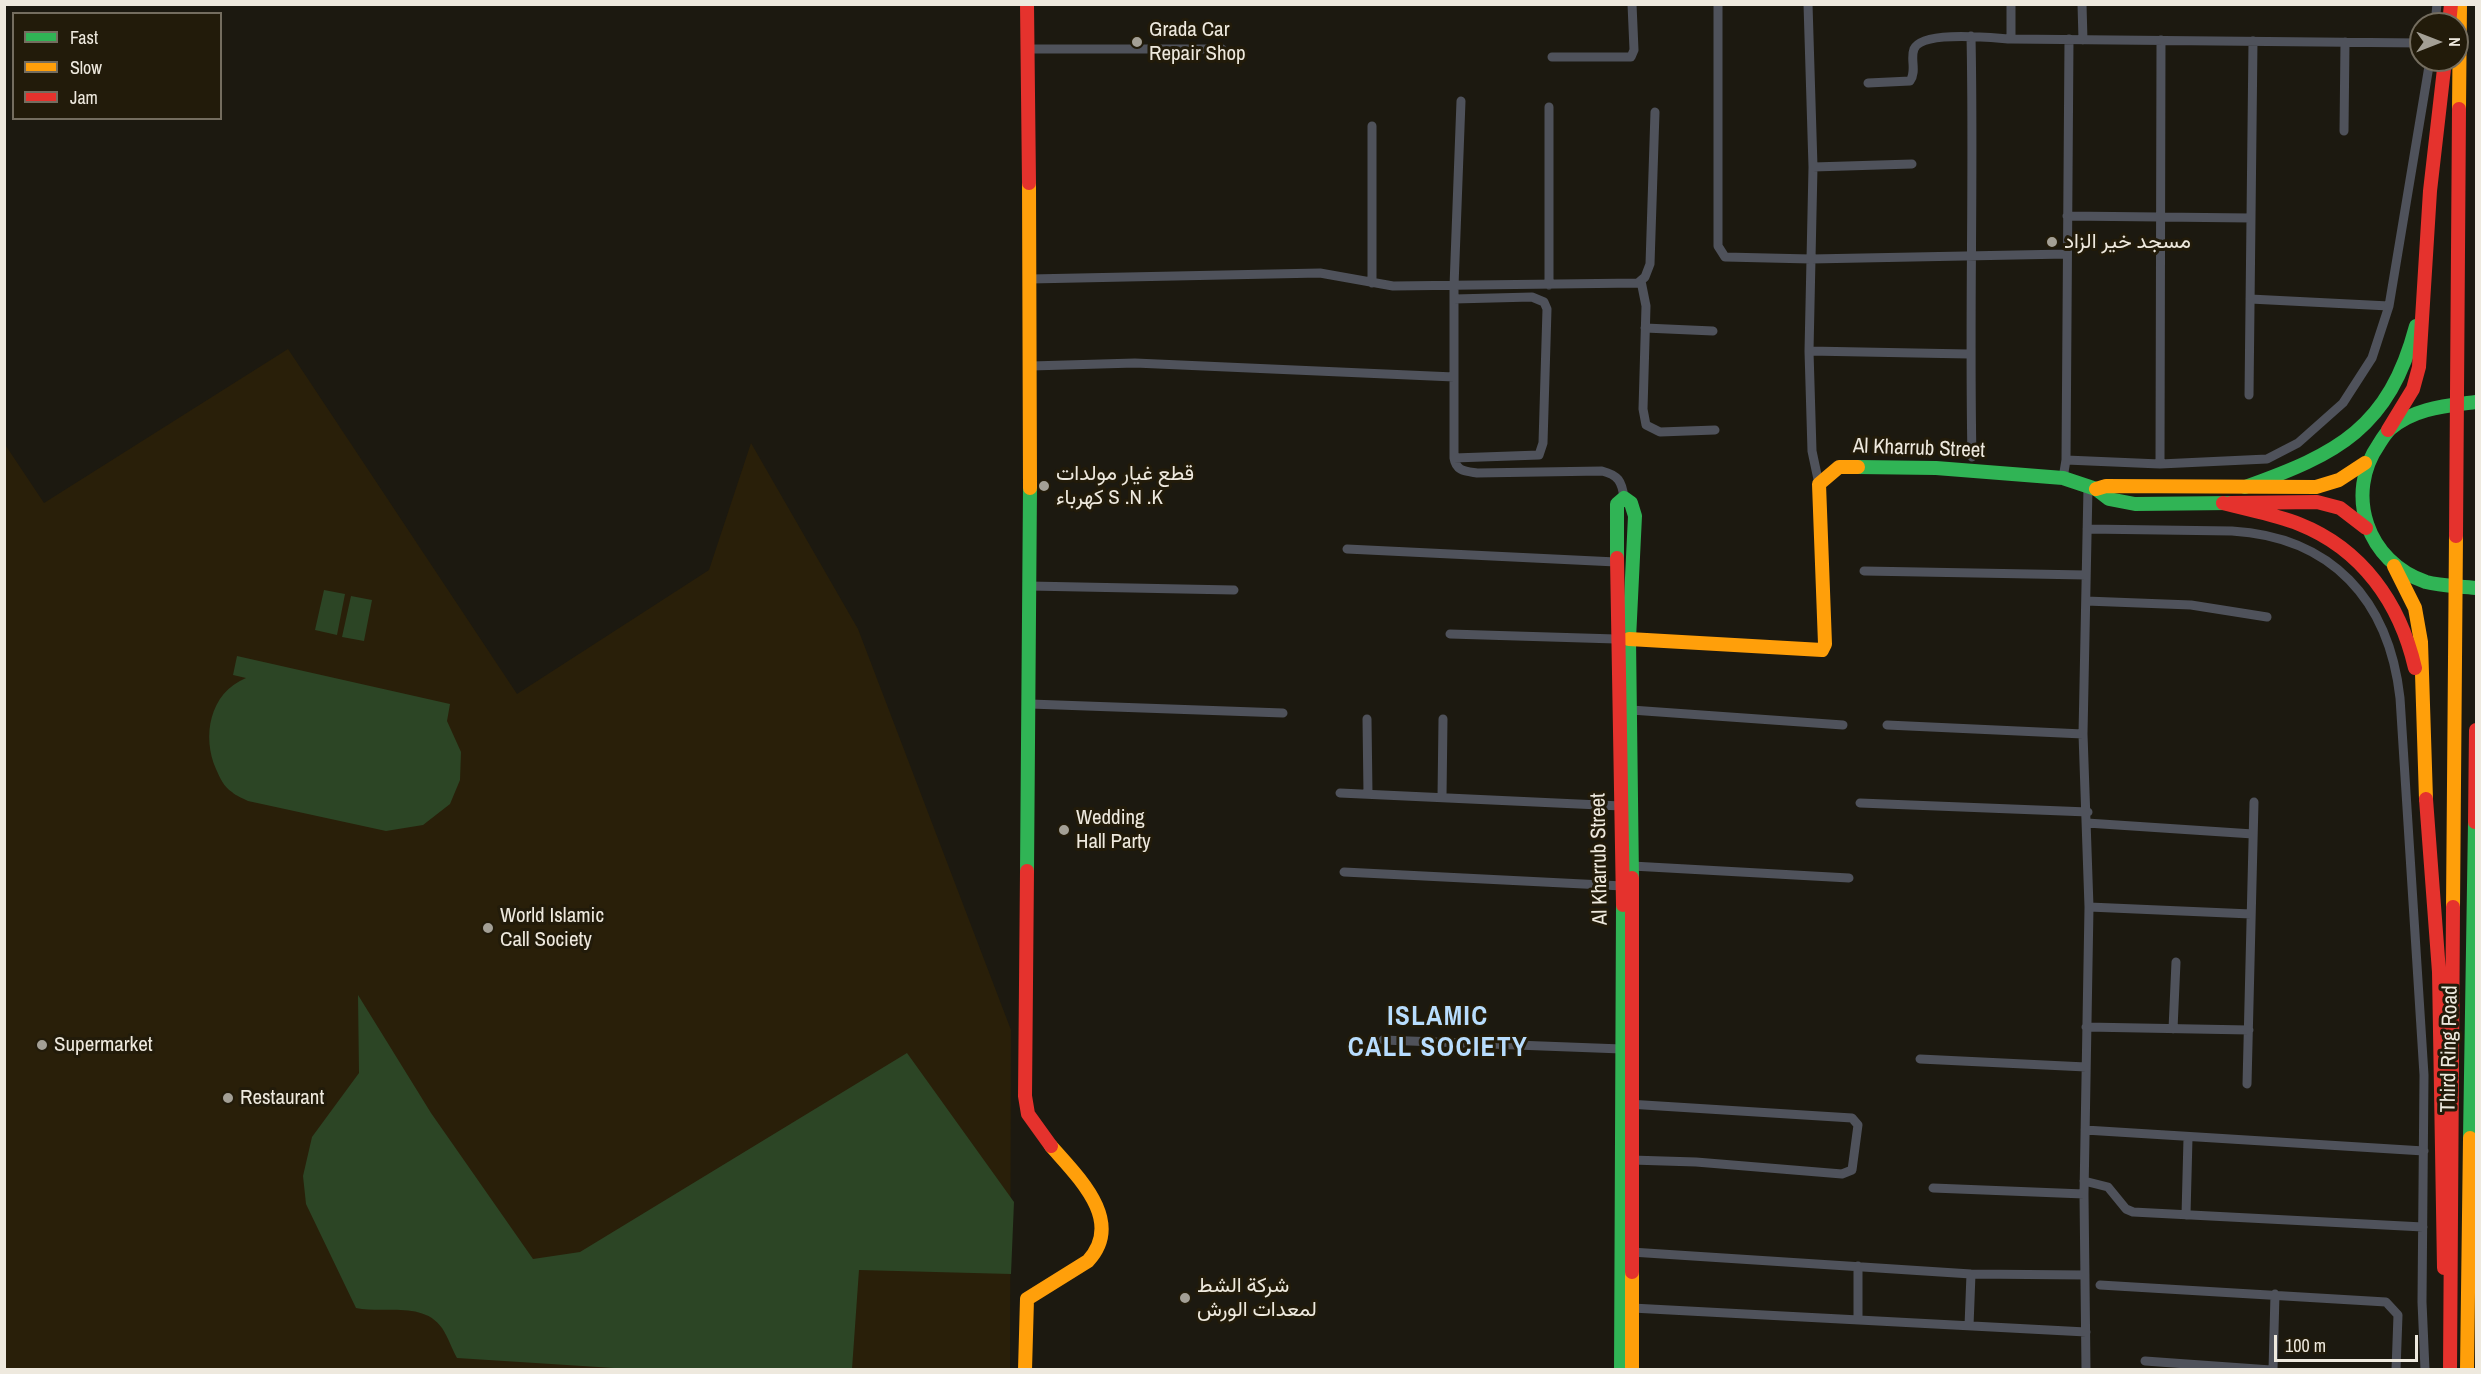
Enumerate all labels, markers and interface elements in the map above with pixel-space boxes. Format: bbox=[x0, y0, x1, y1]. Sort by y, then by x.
legend bbox=[12, 12, 222, 120]
north arrow bbox=[2409, 12, 2469, 72]
place label: Grada Car Repair Shop bbox=[1149, 17, 1246, 67]
text: Fast bbox=[70, 25, 98, 50]
marker: Grada Car Repair Shop bbox=[1130, 35, 1144, 49]
text: N bbox=[2444, 37, 2466, 47]
text: Slow bbox=[70, 55, 102, 80]
text: Jam bbox=[70, 85, 98, 110]
place label: مسجد خير الزاد bbox=[2064, 229, 2191, 255]
marker: مسجد خير الزاد bbox=[2045, 235, 2059, 249]
street label: Al Kharrub Street bbox=[1853, 434, 1985, 464]
place label: قطع غيار مولدات كهرباء S .N .K bbox=[1056, 461, 1194, 511]
marker: قطع غيار مولدات كهرباء S .N .K bbox=[1037, 479, 1051, 493]
street label: Al Kharrub Street bbox=[1586, 793, 1614, 925]
place label: Wedding Hall Party bbox=[1076, 805, 1151, 855]
marker: Wedding Hall Party bbox=[1057, 823, 1071, 837]
place label: World Islamic Call Society bbox=[500, 903, 604, 953]
marker: World Islamic Call Society bbox=[481, 921, 495, 935]
street label: Third Ring Road bbox=[2436, 985, 2464, 1113]
district label: ISLAMIC CALL SOCIETY bbox=[1348, 1002, 1528, 1065]
place label: Supermarket bbox=[54, 1032, 153, 1058]
marker: Supermarket bbox=[35, 1038, 49, 1052]
place label: Restaurant bbox=[240, 1085, 324, 1111]
marker: Restaurant bbox=[221, 1091, 235, 1105]
place label: شركة الشط لمعدات الورش bbox=[1197, 1273, 1317, 1323]
marker: شركة الشط لمعدات الورش bbox=[1178, 1291, 1192, 1305]
scale bar bbox=[2277, 1323, 2421, 1361]
text: 100 m bbox=[2285, 1333, 2326, 1358]

